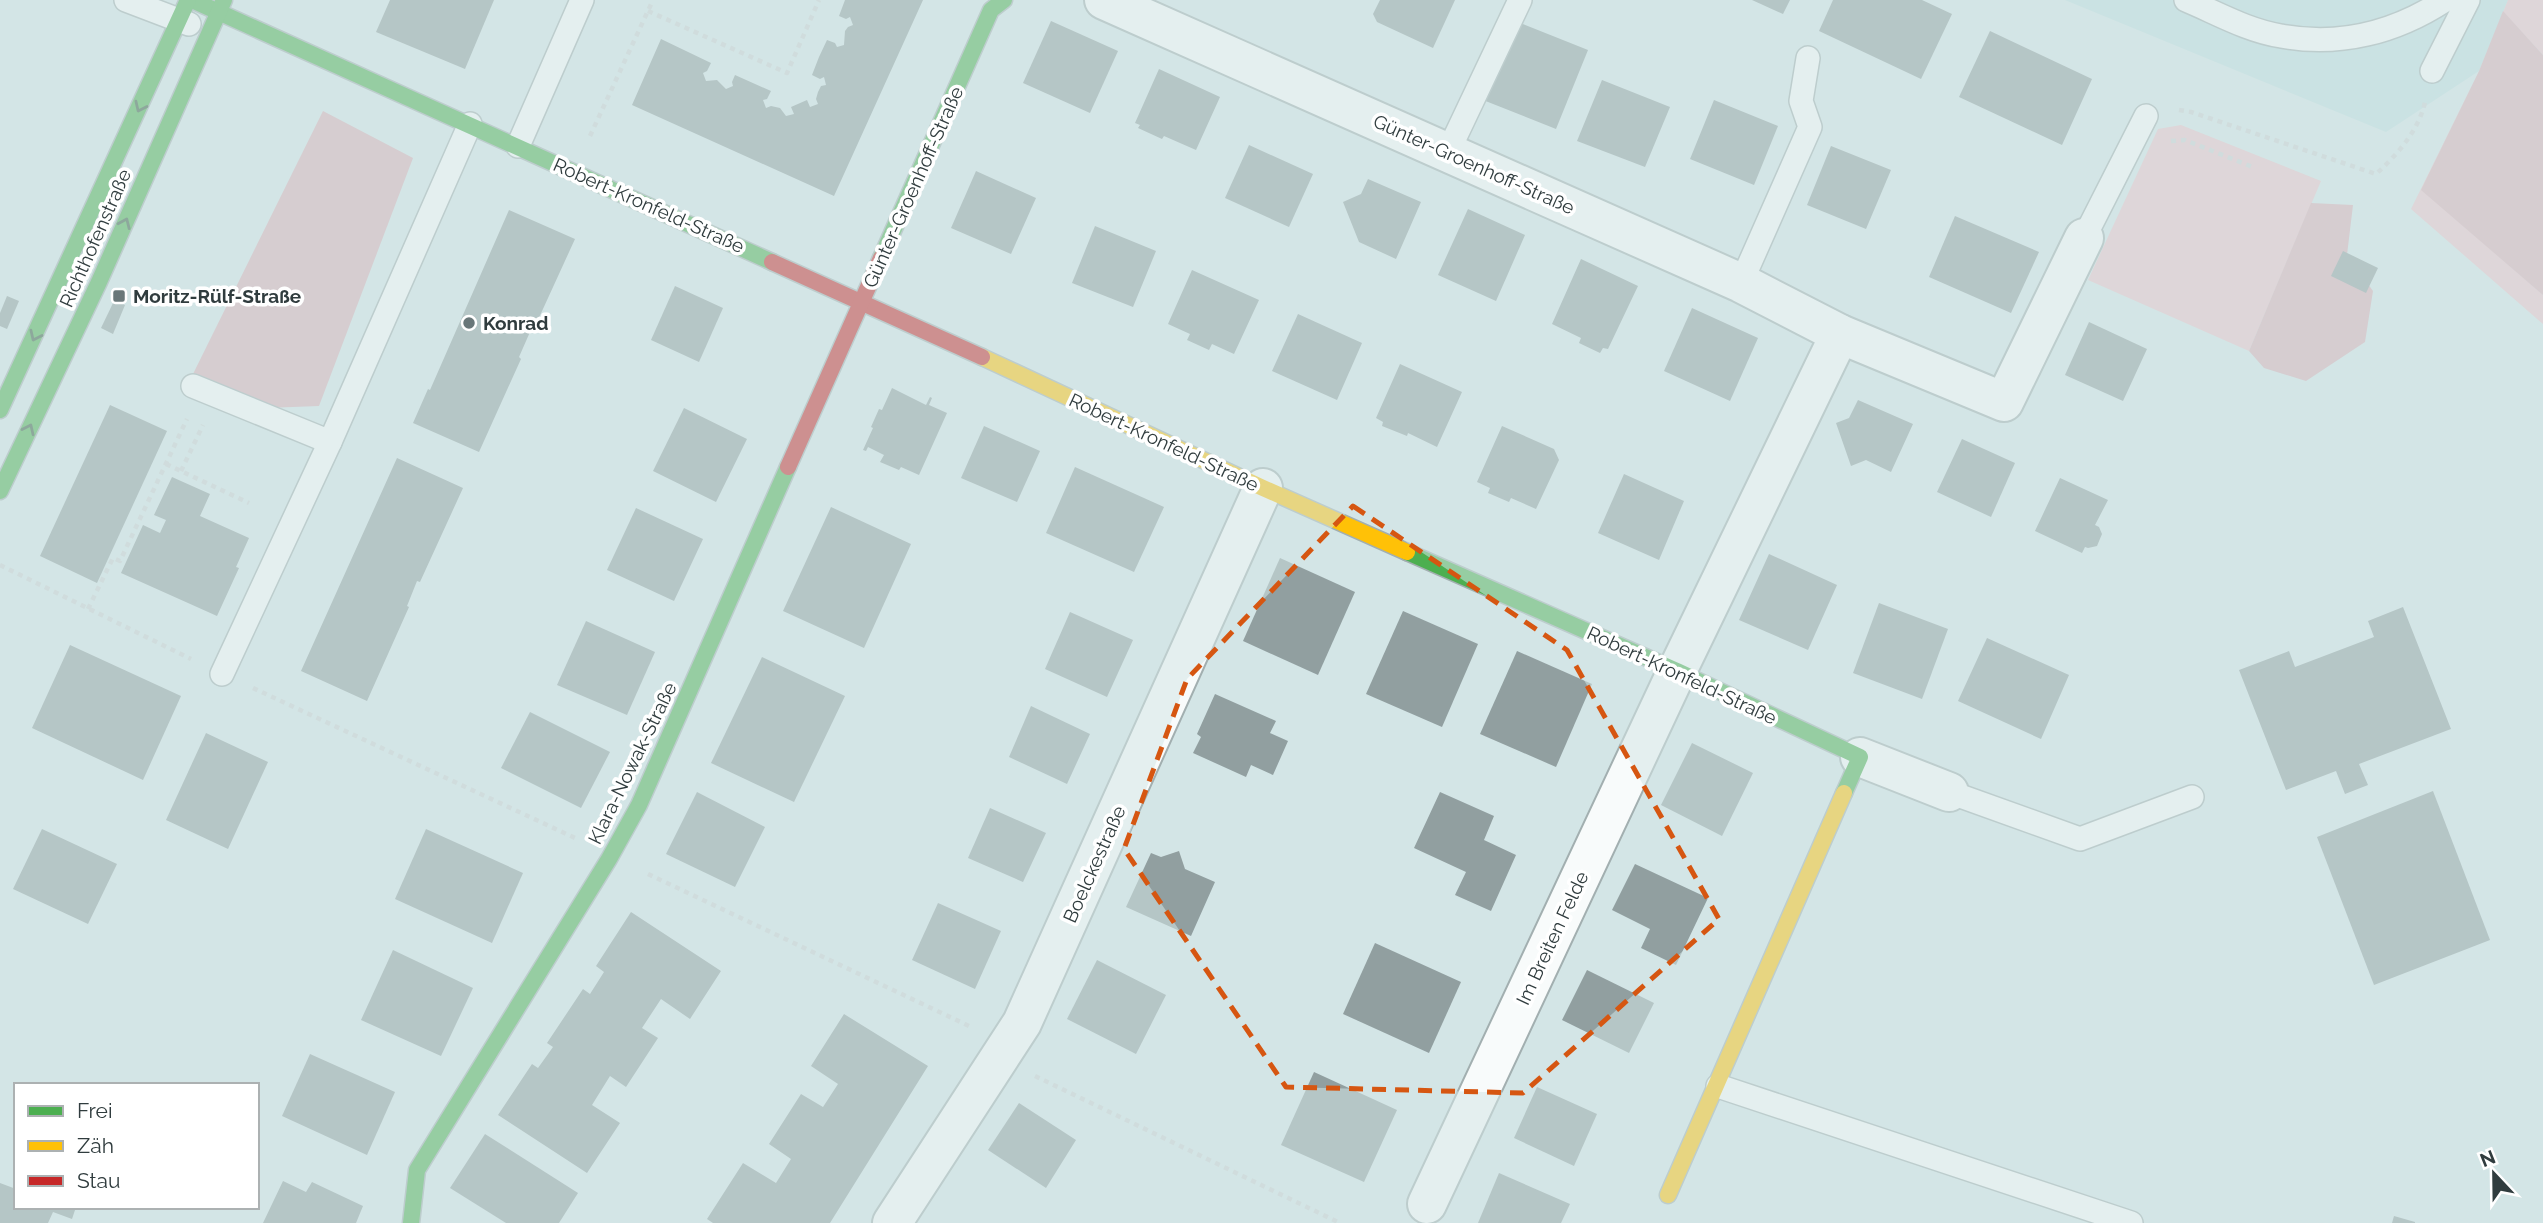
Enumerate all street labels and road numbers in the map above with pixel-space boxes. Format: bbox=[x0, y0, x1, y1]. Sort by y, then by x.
street label: Günter-Groenhoff-Straße bbox=[859, 83, 967, 291]
street label: Günter-Groenhoff-Straße bbox=[1370, 110, 1578, 218]
street label: Robert-Kronfeld-Straße bbox=[550, 153, 748, 257]
street label: Richthofenstraße bbox=[55, 166, 135, 310]
street label: Robert-Kronfeld-Straße bbox=[1066, 388, 1262, 496]
street label: Robert-Kronfeld-Straße bbox=[1584, 621, 1780, 729]
street label: Klara-Nowak-Straße bbox=[583, 678, 681, 848]
street label: Boelckestraße bbox=[1058, 802, 1130, 926]
street label: Im Breiten Felde bbox=[1512, 868, 1592, 1008]

